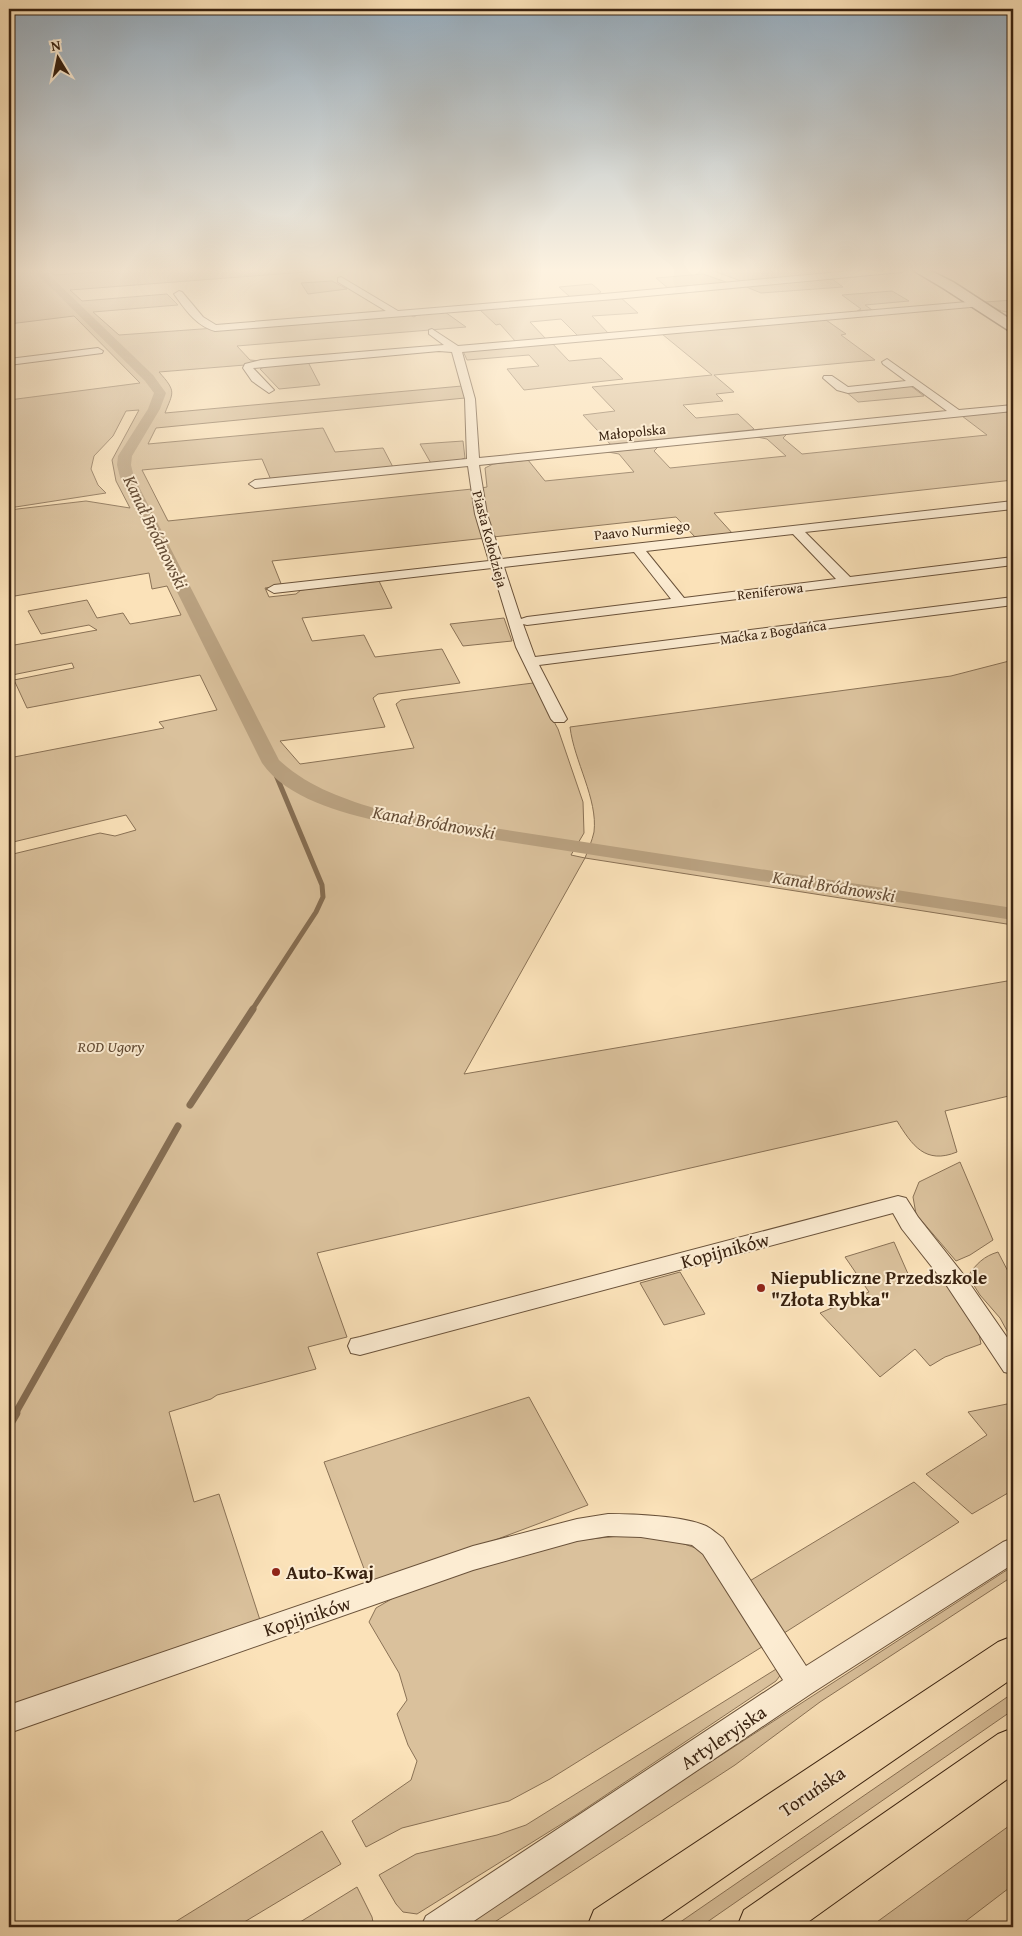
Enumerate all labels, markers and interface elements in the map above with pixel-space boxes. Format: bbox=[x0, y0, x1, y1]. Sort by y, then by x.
north arrow bbox=[32, 32, 82, 82]
text: N bbox=[49, 34, 63, 56]
street label: Małopolska bbox=[598, 419, 667, 445]
water label: Kanał Bródnowski bbox=[116, 470, 195, 594]
street label: Piasta Kołodzieja bbox=[467, 488, 513, 590]
street label: Paavo Nurmiego bbox=[593, 515, 691, 545]
street label: Reniferowa bbox=[736, 577, 805, 605]
street label: Maćka z Bogdańca bbox=[719, 615, 828, 649]
water label: Kanał Bródnowski bbox=[370, 798, 498, 846]
water label: Kanał Bródnowski bbox=[770, 863, 898, 909]
park label: ROD Ugory bbox=[77, 1034, 145, 1058]
street label: Kopijników bbox=[678, 1225, 773, 1275]
place label: Niepubliczne Przedszkole "Złota Rybka" bbox=[771, 1263, 987, 1313]
marker: Niepubliczne Przedszkole "Złota Rybka" bbox=[755, 1282, 767, 1294]
place label: Auto-Kwaj bbox=[286, 1558, 374, 1586]
marker: Auto-Kwaj bbox=[270, 1566, 282, 1578]
street label: Kopijników bbox=[260, 1589, 355, 1643]
street label: Artyleryjska bbox=[674, 1698, 772, 1776]
street label: Toruńska bbox=[773, 1759, 851, 1823]

